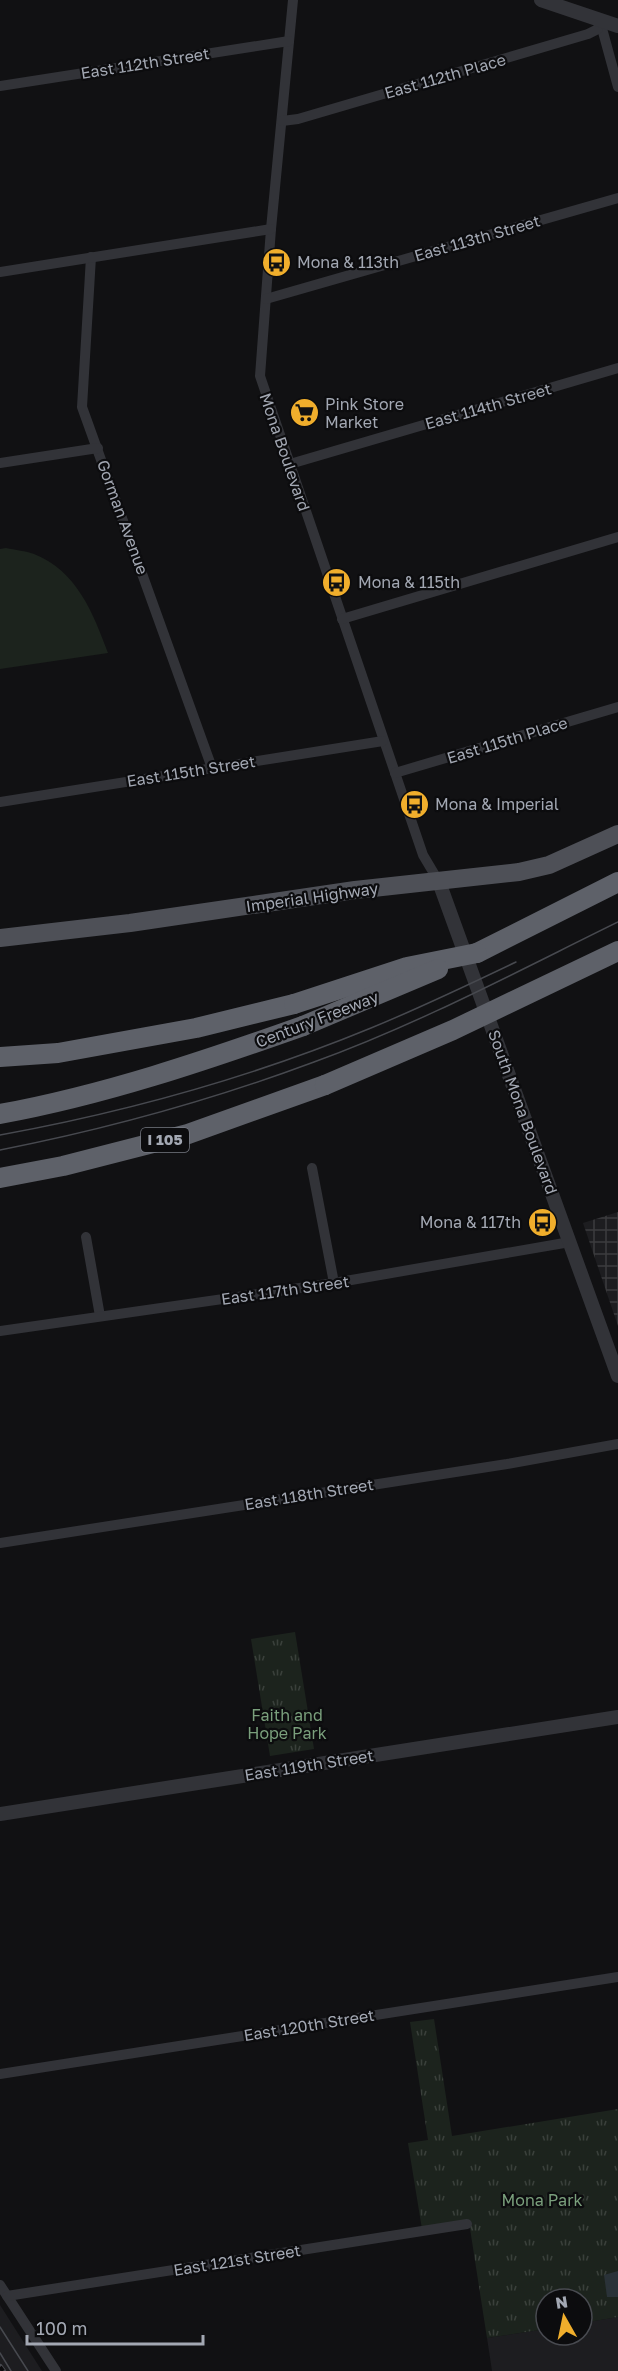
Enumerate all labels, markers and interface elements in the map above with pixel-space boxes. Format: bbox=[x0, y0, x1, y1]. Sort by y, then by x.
street label: East 112th Street bbox=[79, 43, 211, 83]
street label: East 112th Place bbox=[382, 49, 508, 103]
street label: East 113th Street bbox=[412, 210, 542, 266]
bus stop icon: Mona & 113th bbox=[260, 246, 292, 278]
place label: Mona & 113th bbox=[297, 252, 399, 272]
street label: East 114th Street bbox=[423, 378, 553, 434]
street label: Mona Boulevard bbox=[255, 390, 315, 514]
place label: Pink Store Market bbox=[325, 394, 404, 432]
supermarket icon: Pink Store Market bbox=[288, 397, 320, 429]
street label: Gorman Avenue bbox=[93, 457, 153, 577]
bus stop icon: Mona & 115th bbox=[321, 566, 353, 598]
place label: Mona & 115th bbox=[358, 572, 460, 592]
street label: East 115th Place bbox=[444, 712, 570, 768]
street label: East 115th Street bbox=[125, 751, 257, 791]
bus stop icon: Mona & Imperial bbox=[398, 788, 430, 820]
place label: Mona & Imperial bbox=[435, 794, 559, 814]
street label: Imperial Highway bbox=[245, 878, 379, 916]
street label: Century Freeway bbox=[253, 986, 381, 1052]
street label: South Mona Boulevard bbox=[484, 1027, 562, 1197]
road number: I 105 bbox=[141, 1128, 189, 1152]
bus stop icon: Mona & 117th bbox=[526, 1206, 558, 1238]
place label: Mona & 117th bbox=[420, 1212, 521, 1232]
street label: East 117th Street bbox=[220, 1271, 350, 1309]
street label: East 118th Street bbox=[243, 1474, 375, 1514]
park label: Faith and Hope Park bbox=[247, 1705, 327, 1743]
street label: East 119th Street bbox=[243, 1745, 375, 1785]
street label: East 120th Street bbox=[242, 2005, 376, 2045]
park label: Mona Park bbox=[502, 2190, 582, 2210]
street label: East 121st Street bbox=[172, 2240, 302, 2280]
north arrow bbox=[534, 2287, 594, 2347]
text: N bbox=[554, 2291, 569, 2313]
scale bar bbox=[27, 2308, 202, 2346]
text: 100 m bbox=[36, 2317, 87, 2339]

